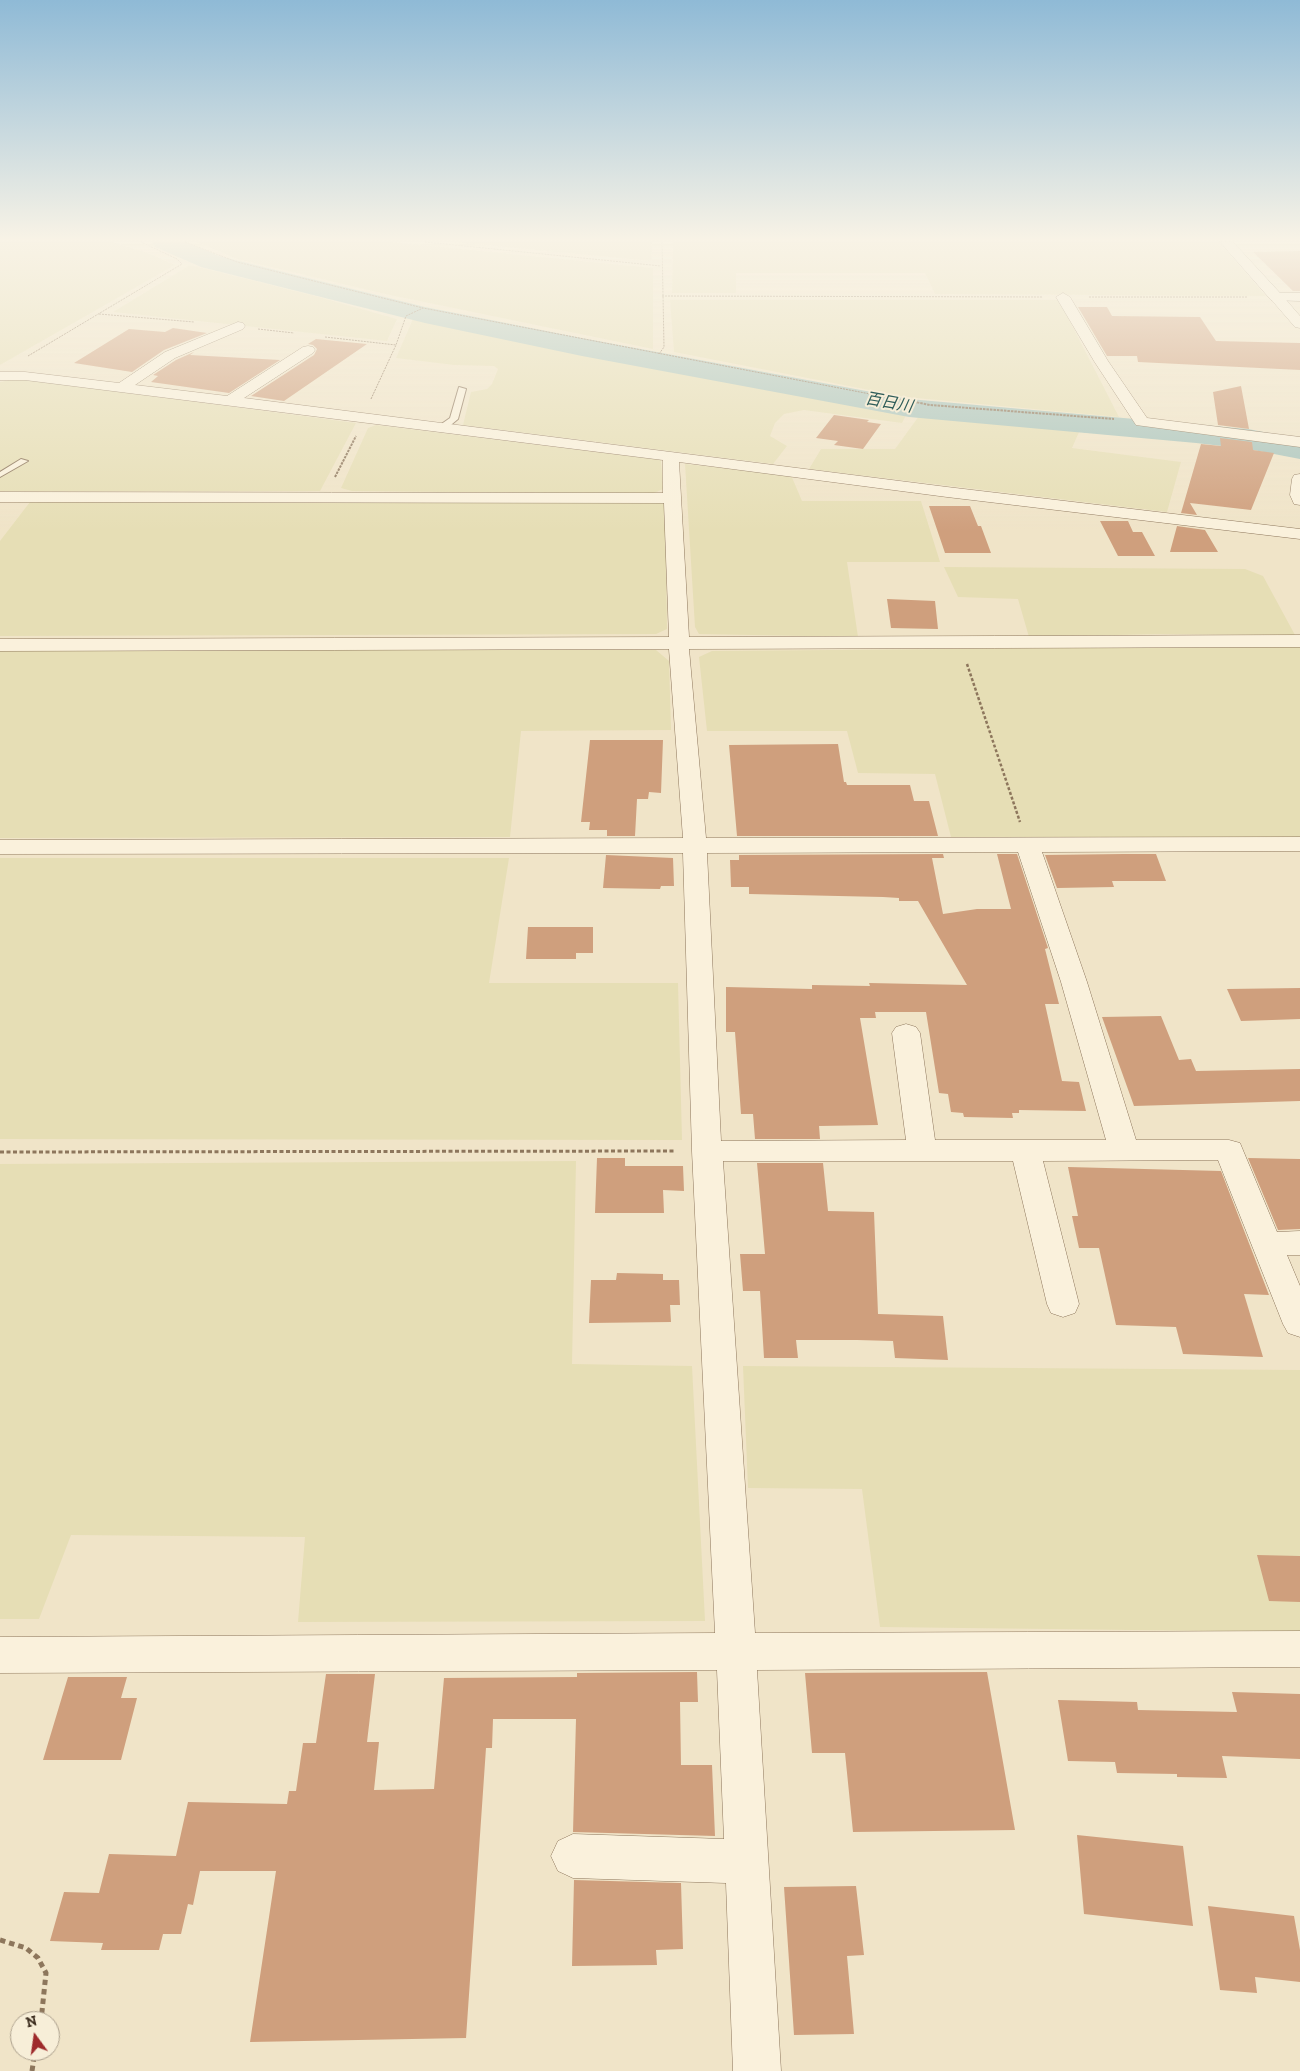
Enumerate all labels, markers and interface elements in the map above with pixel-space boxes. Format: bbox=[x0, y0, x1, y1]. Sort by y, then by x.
water label: 百日川 bbox=[864, 389, 914, 417]
north arrow bbox=[10, 2011, 60, 2061]
text: N bbox=[24, 2012, 39, 2031]

